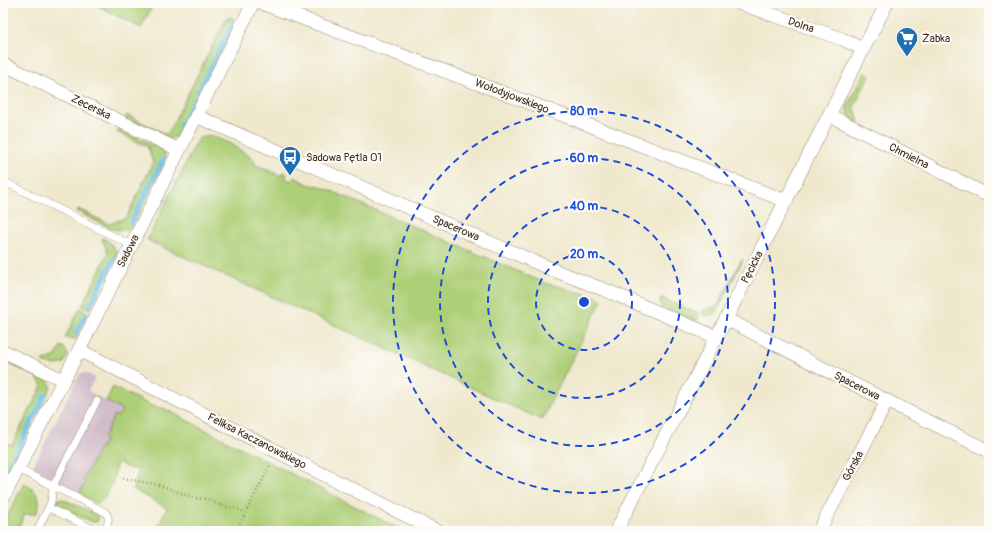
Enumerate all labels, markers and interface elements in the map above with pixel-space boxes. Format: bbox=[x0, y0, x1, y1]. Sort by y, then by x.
street label: Dolna bbox=[786, 14, 816, 36]
supermarket icon: Żabka bbox=[894, 25, 920, 58]
place label: Żabka bbox=[922, 32, 950, 45]
street label: Wołodyjowskiego bbox=[473, 76, 551, 116]
street label: Zecerska bbox=[69, 92, 113, 122]
text: 80 m bbox=[570, 104, 598, 119]
street label: Chmielna bbox=[887, 140, 931, 172]
bus stop icon: Sadowa Pętla 01 bbox=[277, 144, 303, 177]
place label: Sadowa Pętla 01 bbox=[306, 151, 382, 164]
text: 60 m bbox=[570, 151, 599, 166]
text: 40 m bbox=[569, 199, 599, 214]
street label: Spacerowa bbox=[431, 212, 481, 244]
street label: Sadowa bbox=[114, 232, 142, 270]
text: 20 m bbox=[570, 247, 598, 262]
street label: Pęcicka bbox=[738, 249, 766, 285]
centre of rings bbox=[577, 295, 591, 309]
street label: Spacerowa bbox=[832, 369, 882, 403]
street label: Feliksa Kaczanowskiego bbox=[205, 410, 309, 472]
street label: Górska bbox=[840, 449, 866, 483]

